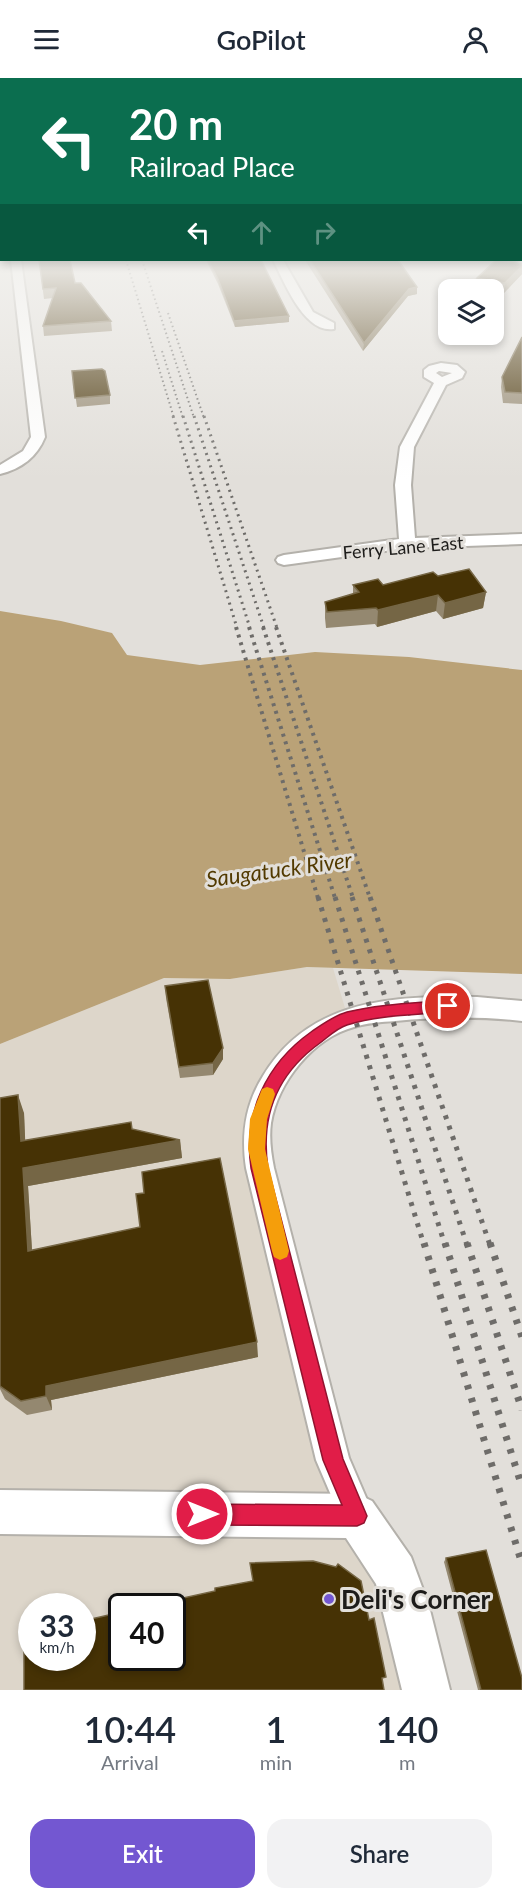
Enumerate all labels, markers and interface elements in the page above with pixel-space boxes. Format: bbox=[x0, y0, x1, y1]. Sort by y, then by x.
icon: menu bbox=[30, 23, 63, 56]
text: GoPilot bbox=[216, 23, 306, 56]
icon: person bbox=[459, 23, 492, 56]
text: 20 m bbox=[129, 99, 223, 149]
icon: left bbox=[30, 102, 108, 180]
text: Railroad Place bbox=[129, 150, 295, 183]
icon: left bbox=[182, 216, 215, 249]
icon: ahead bbox=[245, 216, 278, 249]
icon: right bbox=[308, 216, 341, 249]
map controls bbox=[438, 279, 504, 345]
button: layers bbox=[438, 279, 504, 345]
street label: Ferry Lane East bbox=[342, 531, 465, 563]
water label: Saugatuck River bbox=[205, 845, 354, 893]
pin bbox=[422, 980, 473, 1031]
icon: arrive bbox=[431, 989, 464, 1022]
position arrow bbox=[170, 1482, 234, 1546]
place label: Deli's Corner bbox=[341, 1583, 491, 1615]
marker: Deli's Corner bbox=[322, 1592, 336, 1606]
speed limit sign: 40 bbox=[108, 1593, 186, 1671]
text: 33 bbox=[40, 1607, 74, 1643]
text: km/h bbox=[39, 1638, 75, 1656]
text: 10:44 bbox=[84, 1707, 176, 1751]
text: 1 bbox=[266, 1707, 286, 1751]
text: 140 bbox=[376, 1707, 438, 1751]
text: Arrival bbox=[101, 1750, 159, 1774]
text: min bbox=[260, 1750, 292, 1774]
text: m bbox=[399, 1750, 415, 1774]
button: Exit bbox=[30, 1819, 255, 1888]
button: Share bbox=[267, 1819, 492, 1888]

